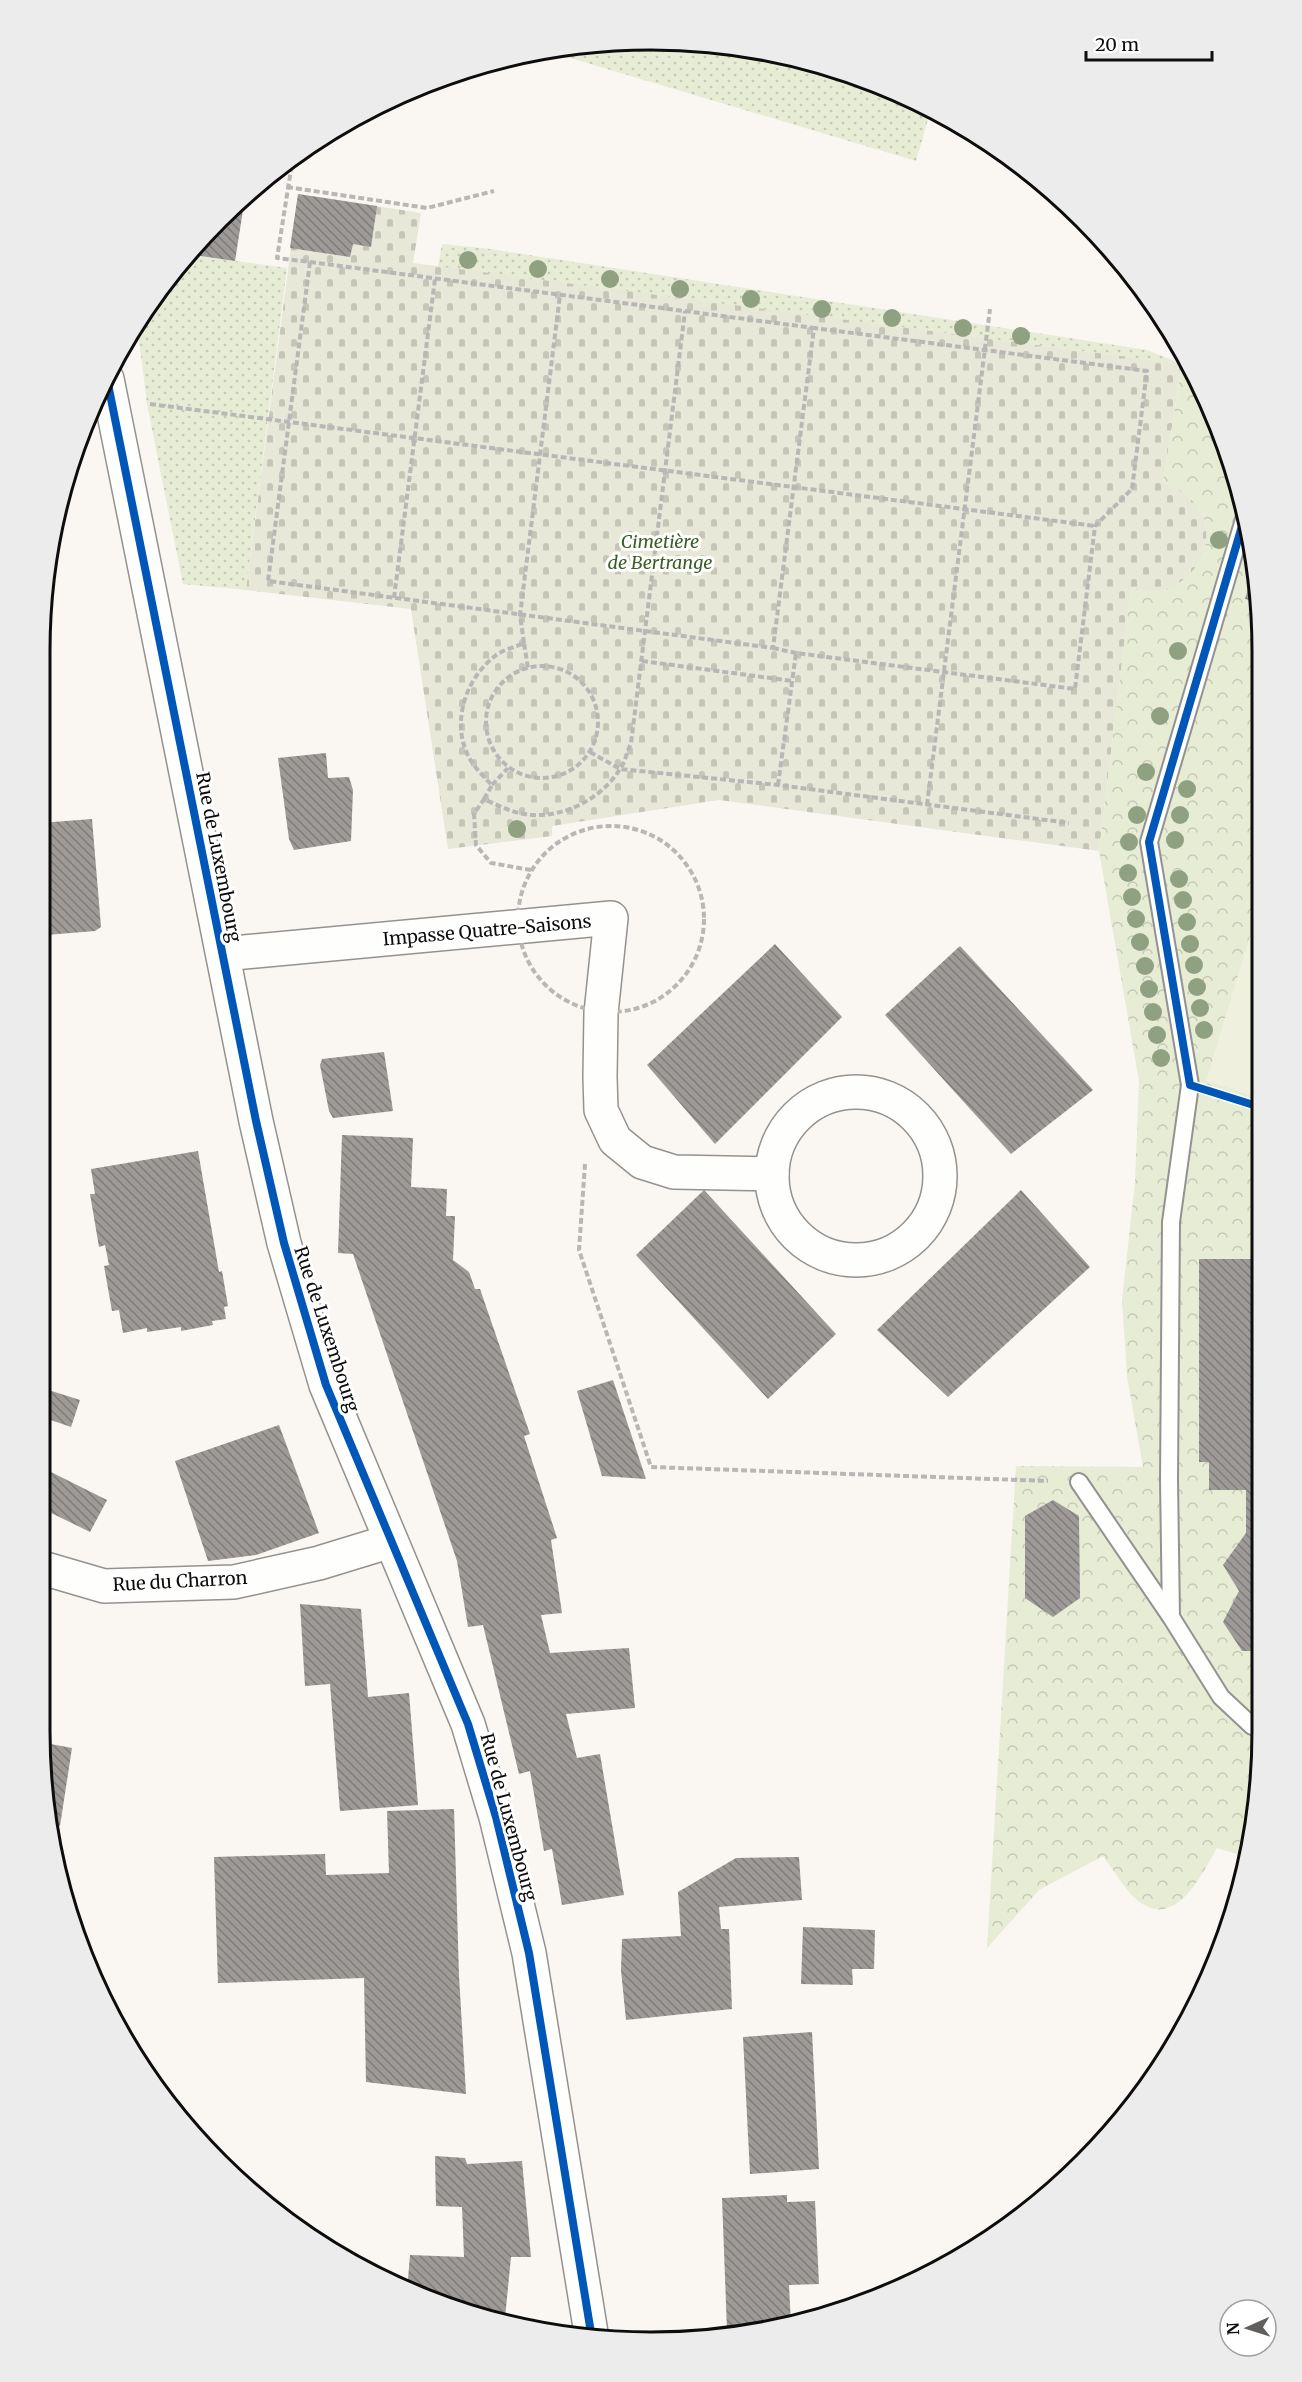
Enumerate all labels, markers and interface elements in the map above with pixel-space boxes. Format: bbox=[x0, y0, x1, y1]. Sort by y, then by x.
scale bar bbox=[1086, 24, 1212, 62]
text: 20 m bbox=[1095, 33, 1139, 56]
park label: Cimetière de Bertrange bbox=[608, 530, 712, 574]
street label: Rue de Luxembourg bbox=[191, 770, 247, 944]
street label: Impasse Quatre-Saisons bbox=[382, 909, 592, 951]
street label: Rue de Luxembourg bbox=[289, 1243, 365, 1415]
street label: Rue du Charron bbox=[112, 1566, 248, 1596]
street label: Rue de Luxembourg bbox=[476, 1730, 543, 1904]
north arrow bbox=[1218, 2298, 1278, 2358]
text: N bbox=[1223, 2322, 1243, 2336]

